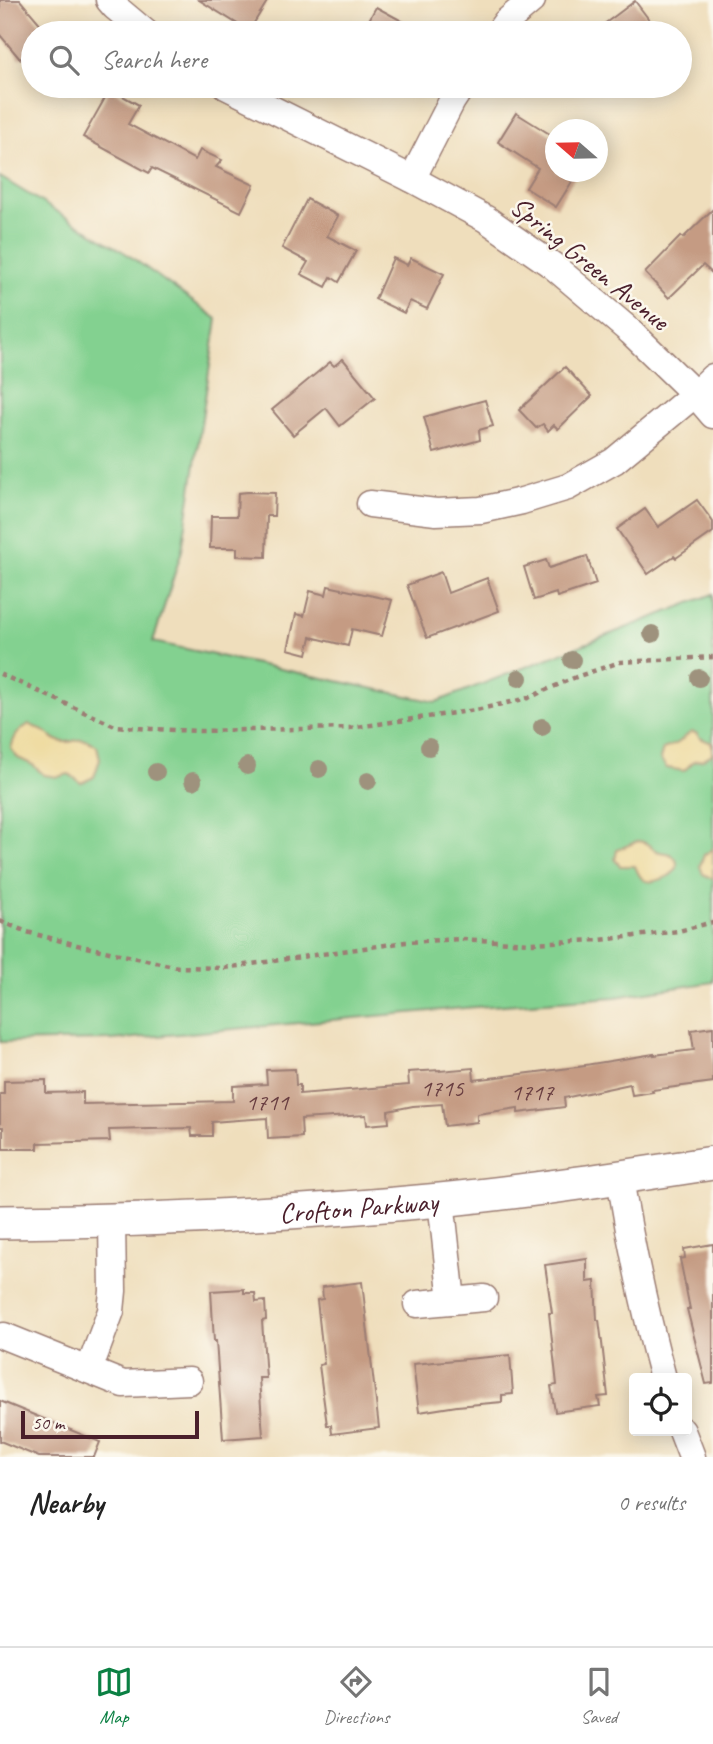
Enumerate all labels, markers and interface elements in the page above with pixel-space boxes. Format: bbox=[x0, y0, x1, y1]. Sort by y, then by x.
search box bbox=[21, 21, 692, 98]
icon: search bbox=[45, 41, 83, 79]
text: Search here bbox=[101, 43, 207, 76]
north arrow bbox=[545, 119, 608, 182]
street label: Spring Green Avenue bbox=[503, 188, 678, 339]
house number: 1715 bbox=[420, 1073, 465, 1103]
house number: 1717 bbox=[510, 1077, 555, 1107]
house number: 1711 bbox=[245, 1087, 290, 1117]
street label: Crofton Parkway bbox=[278, 1183, 442, 1230]
map controls bbox=[629, 1373, 692, 1436]
button: locate bbox=[629, 1373, 692, 1436]
scale bar bbox=[21, 1408, 200, 1440]
text: 50 m bbox=[32, 1411, 64, 1435]
text: Nearby bbox=[28, 1484, 104, 1522]
text: 0 results bbox=[618, 1488, 685, 1517]
tab: Map bbox=[95, 1663, 133, 1729]
tab: Directions bbox=[323, 1663, 390, 1729]
tab: Saved bbox=[580, 1663, 618, 1729]

